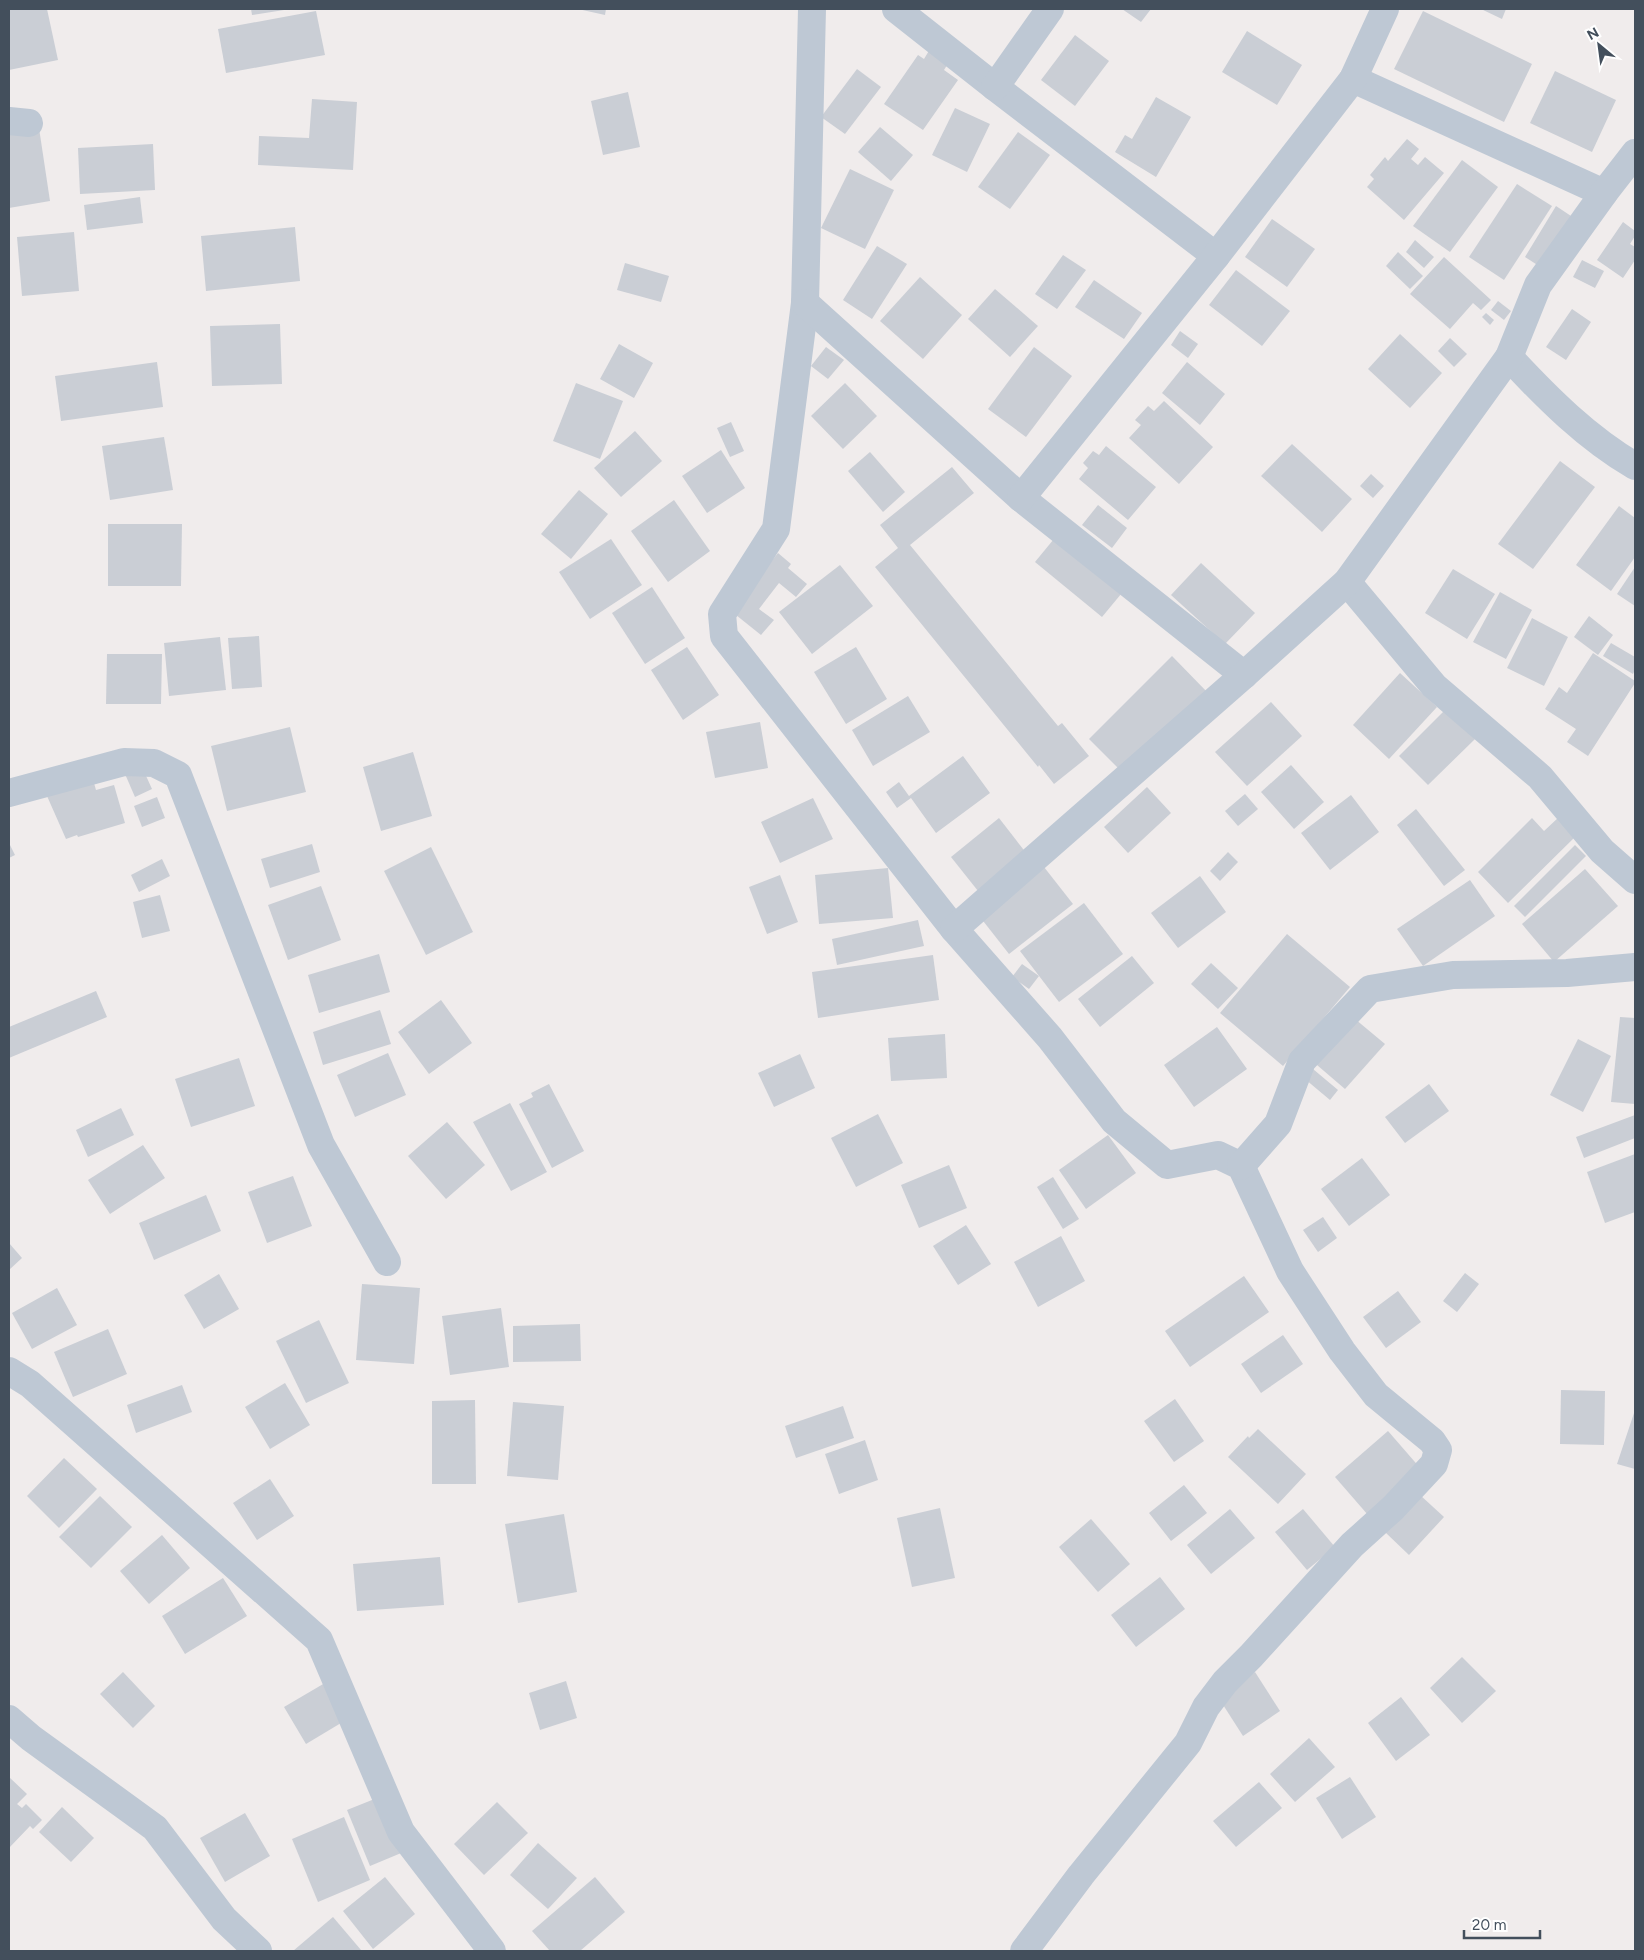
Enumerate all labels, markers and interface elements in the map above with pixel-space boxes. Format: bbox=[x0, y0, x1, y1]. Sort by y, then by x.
north arrow bbox=[1574, 20, 1624, 70]
text: N bbox=[1584, 24, 1602, 44]
scale bar bbox=[1464, 1908, 1540, 1940]
text: 20 m bbox=[1472, 1916, 1506, 1934]

